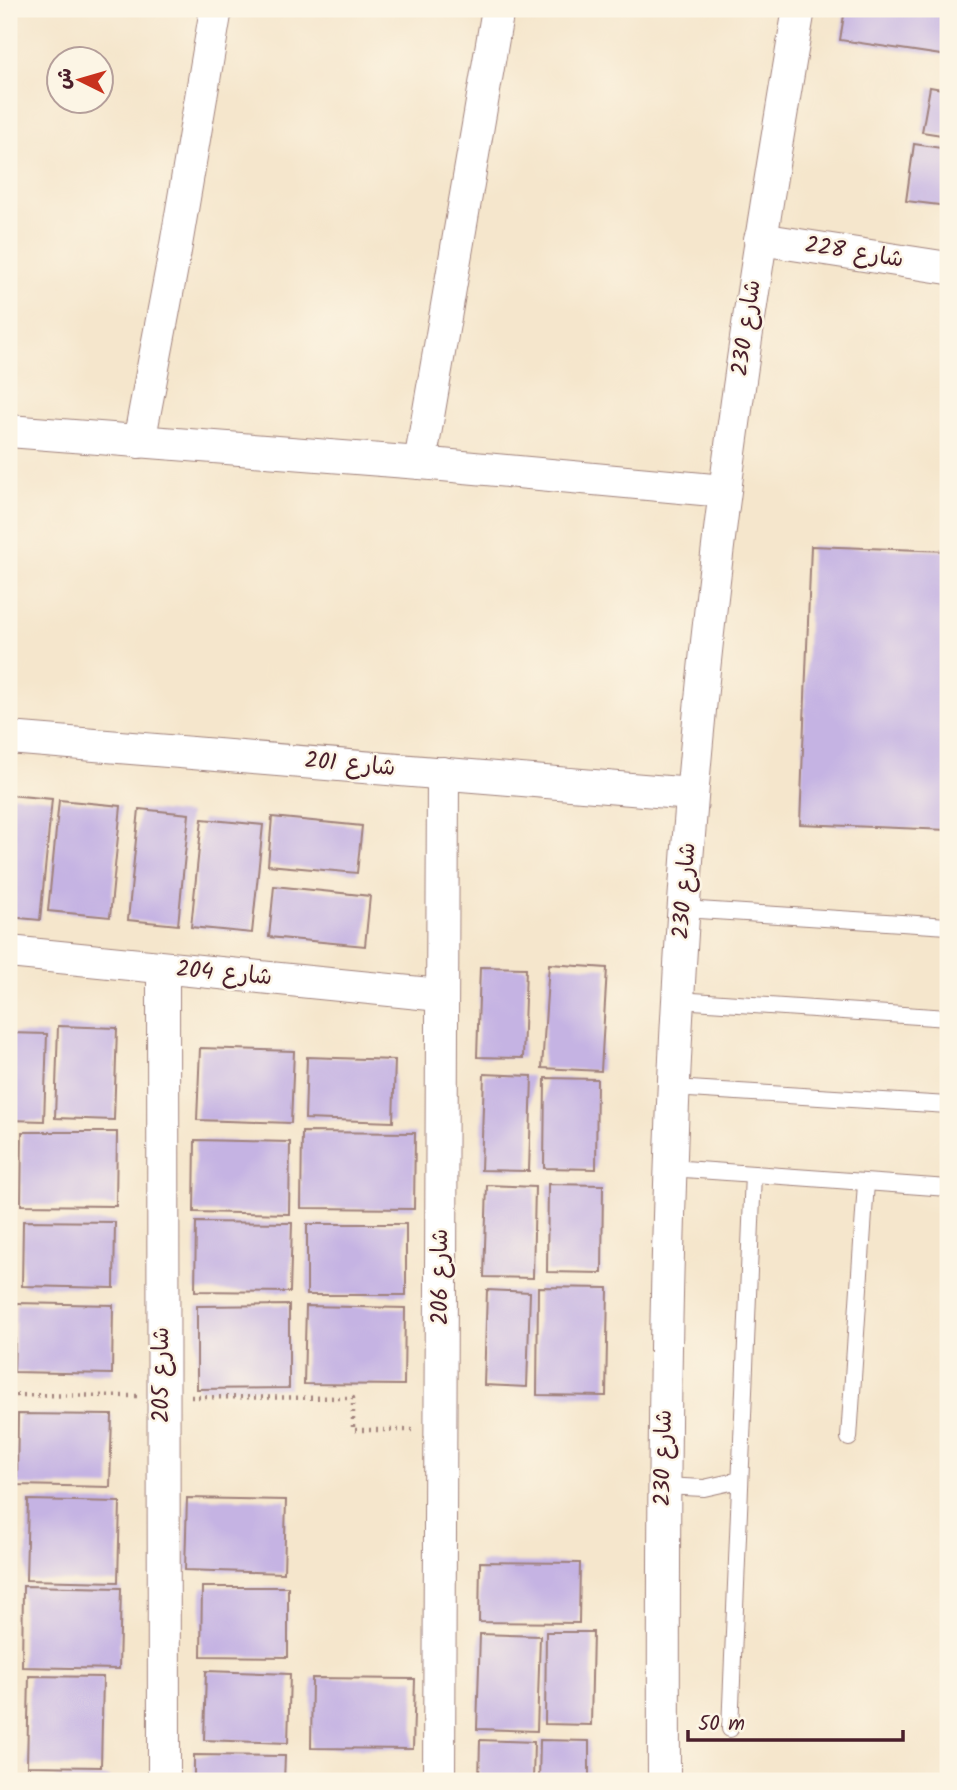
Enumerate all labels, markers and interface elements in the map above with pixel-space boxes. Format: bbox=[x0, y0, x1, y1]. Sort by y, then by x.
north arrow bbox=[46, 46, 116, 116]
text: ش bbox=[49, 67, 81, 90]
street label: شارع 228 bbox=[802, 227, 906, 279]
street label: شارع 230 bbox=[722, 277, 772, 379]
street label: شارع 201 bbox=[303, 743, 397, 787]
street label: شارع 230 bbox=[664, 841, 706, 941]
street label: شارع 204 bbox=[174, 952, 274, 996]
street label: شارع 206 bbox=[423, 1229, 459, 1325]
street label: شارع 205 bbox=[144, 1327, 180, 1423]
street label: شارع 230 bbox=[645, 1409, 683, 1507]
scale bar bbox=[688, 1699, 903, 1743]
text: 50 m bbox=[698, 1708, 745, 1741]

